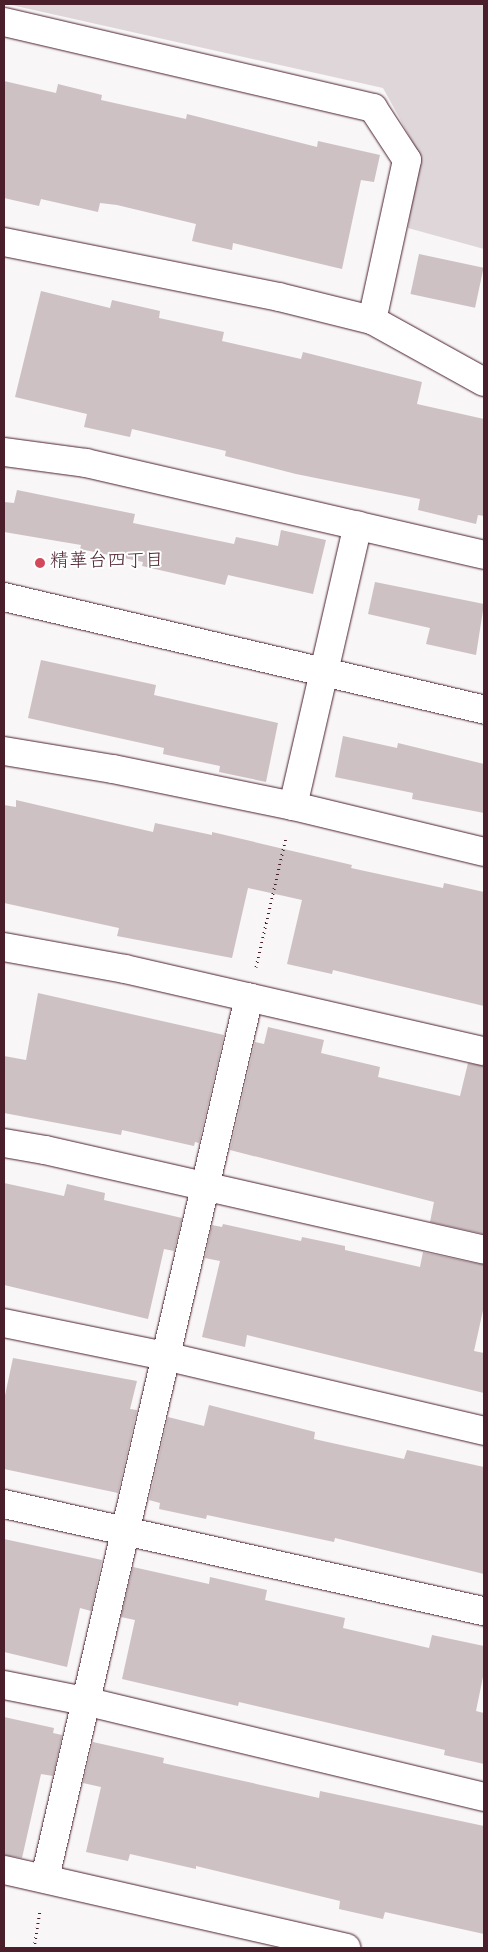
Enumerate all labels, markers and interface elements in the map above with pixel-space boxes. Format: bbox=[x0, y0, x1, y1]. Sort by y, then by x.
place label: 精華台四丁目 bbox=[50, 552, 164, 574]
marker: 精華台四丁目 bbox=[34, 557, 46, 569]

